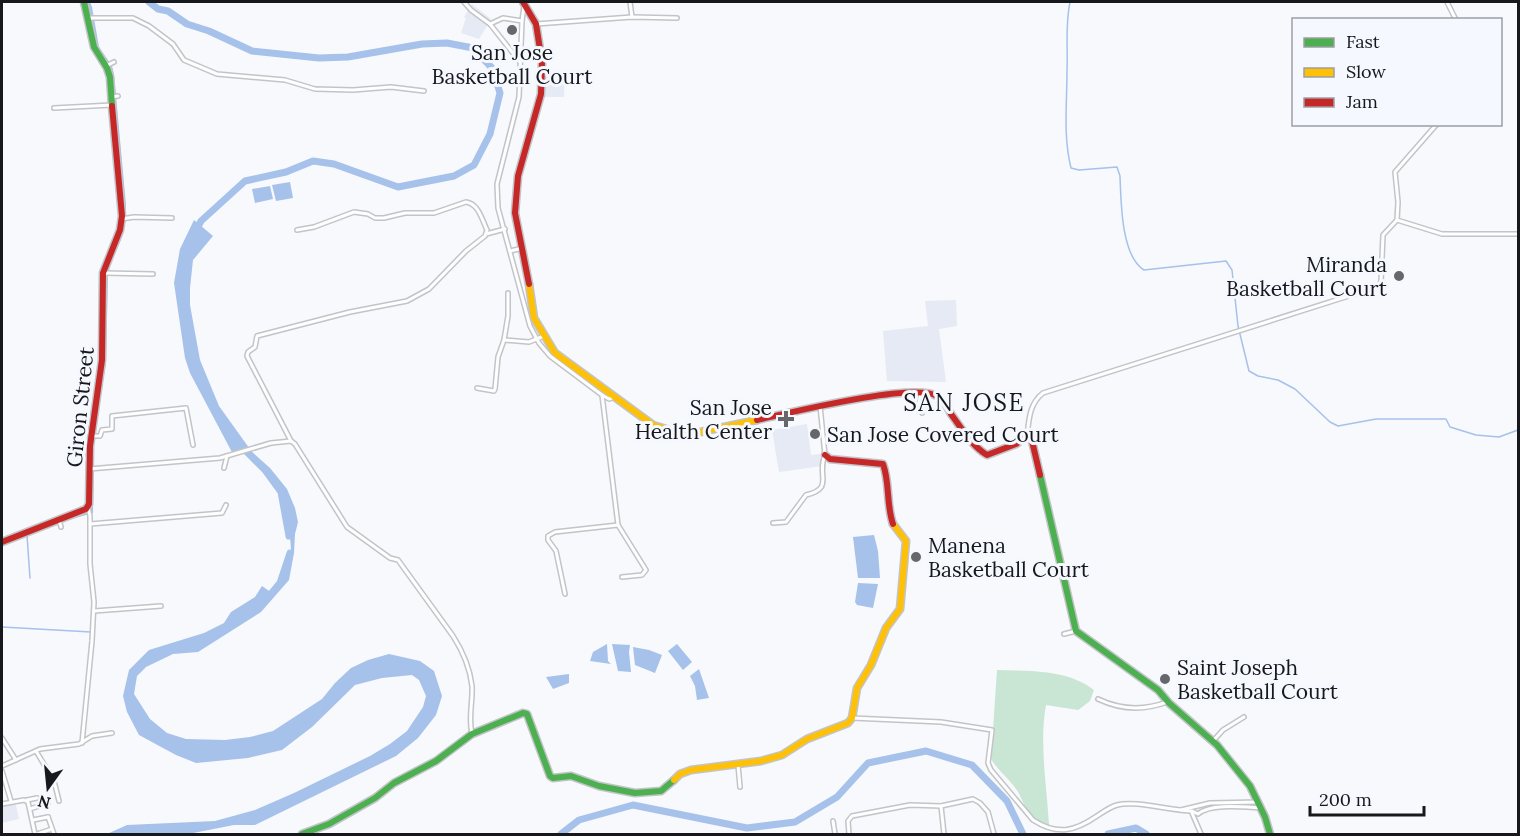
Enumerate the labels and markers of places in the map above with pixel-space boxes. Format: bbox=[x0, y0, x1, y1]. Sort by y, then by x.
marker: San Jose Basketball Court bbox=[505, 23, 519, 37]
place label: San Jose Basketball Court bbox=[432, 39, 593, 90]
place label: Miranda Basketball Court bbox=[1226, 251, 1388, 302]
marker: Miranda Basketball Court bbox=[1392, 269, 1406, 283]
place label: San Jose Health Center bbox=[635, 394, 772, 445]
marker: San Jose Health Center bbox=[777, 410, 795, 428]
place label: San Jose Covered Court bbox=[827, 421, 1059, 448]
marker: San Jose Covered Court bbox=[808, 427, 822, 441]
place label: Manena Basketball Court bbox=[928, 532, 1090, 583]
marker: Manena Basketball Court bbox=[909, 550, 923, 564]
place label: Saint Joseph Basketball Court bbox=[1177, 654, 1339, 705]
marker: Saint Joseph Basketball Court bbox=[1158, 672, 1172, 686]

